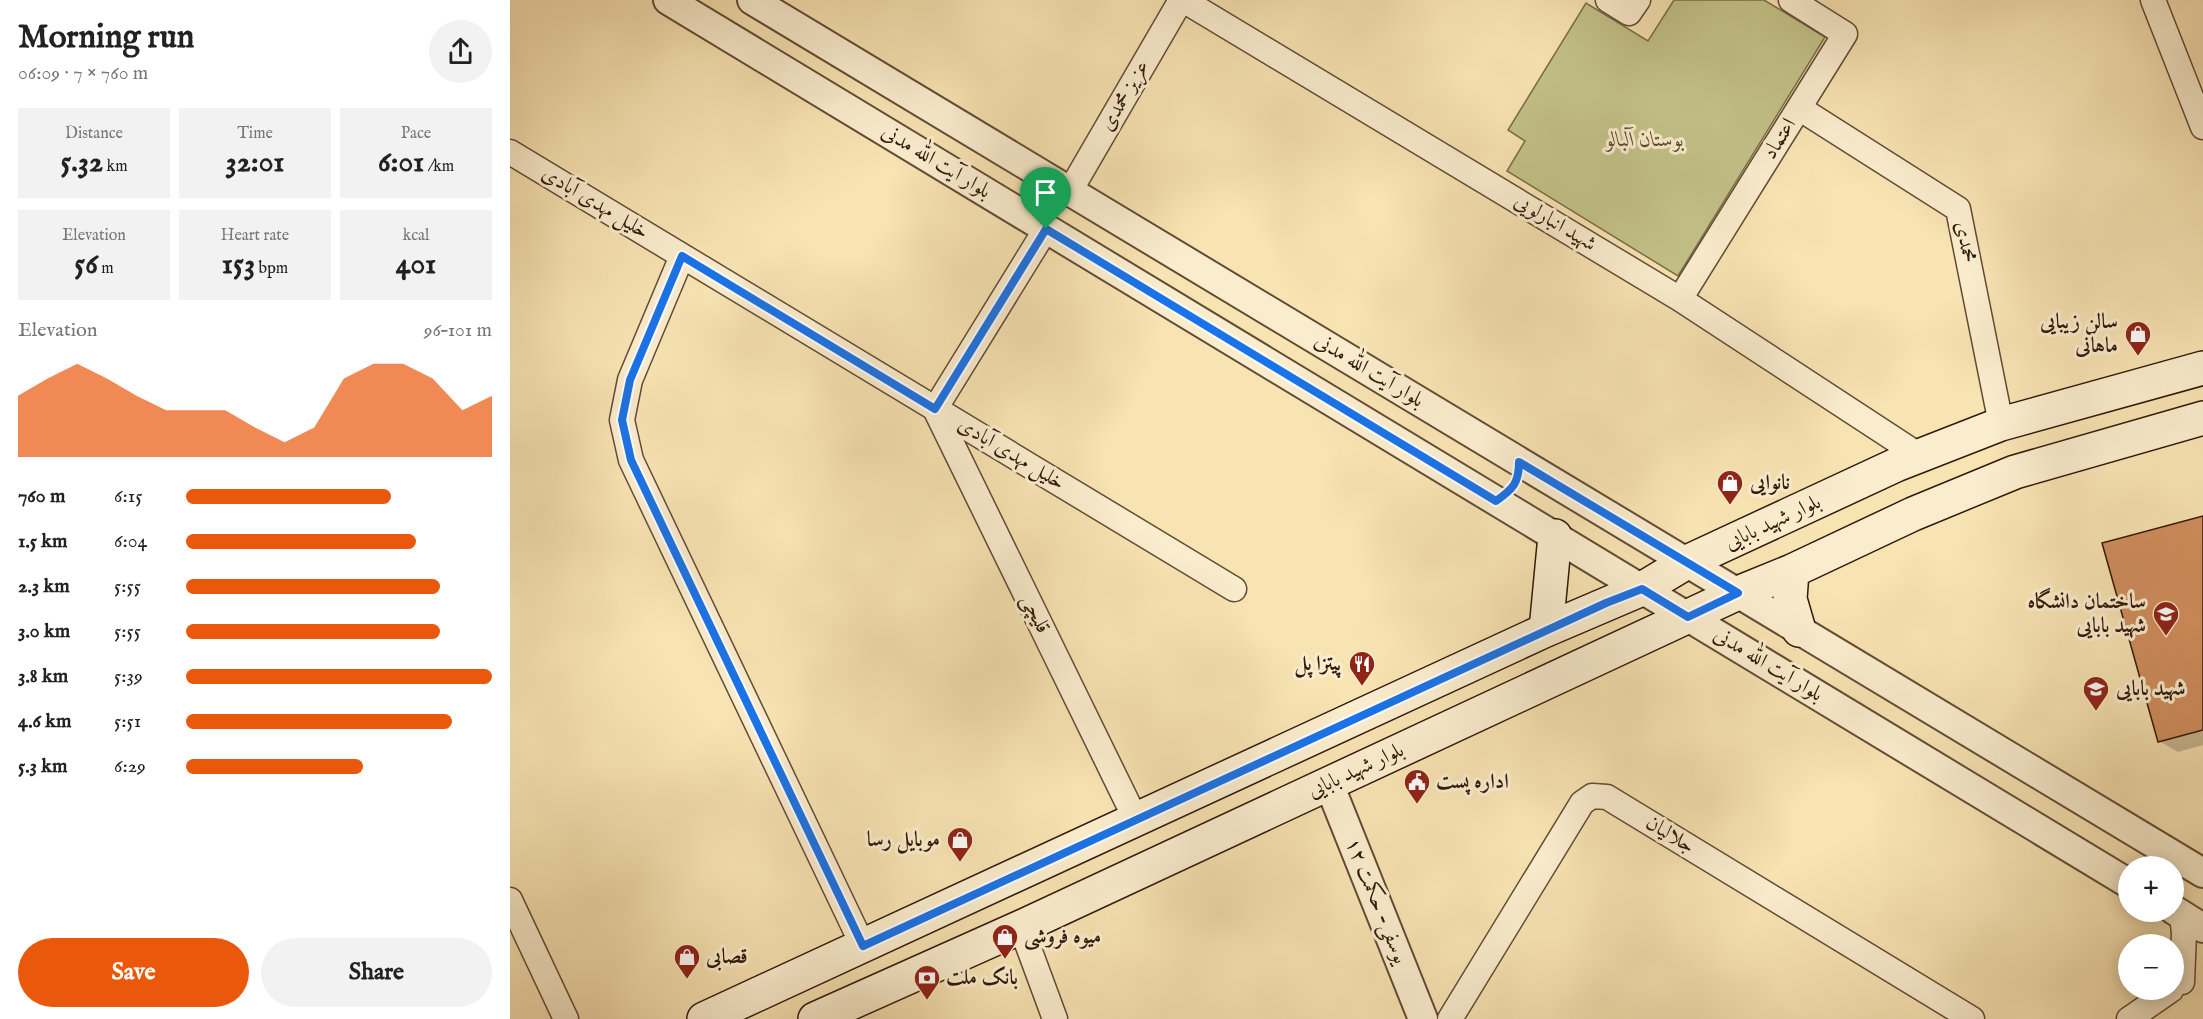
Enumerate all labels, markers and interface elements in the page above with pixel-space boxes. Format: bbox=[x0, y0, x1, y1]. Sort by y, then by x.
text: Morning run bbox=[18, 17, 194, 59]
button: share bbox=[429, 20, 492, 83]
street label: عزیز محمدی bbox=[1094, 56, 1156, 136]
text: 06:09 · 7 × 760 m bbox=[18, 61, 148, 86]
street label: اعتماد bbox=[1757, 113, 1803, 165]
street label: بلوار آیت الله مدنی bbox=[876, 114, 998, 205]
text: Distance bbox=[65, 124, 123, 144]
text: Time bbox=[237, 124, 273, 144]
text: Pace bbox=[401, 124, 431, 144]
park label: بوستان آلبالو bbox=[1605, 126, 1684, 154]
text: 5.32 bbox=[60, 144, 103, 182]
text: 32:01 bbox=[226, 144, 284, 182]
text: 6:01 bbox=[378, 144, 424, 182]
text: km bbox=[103, 157, 128, 177]
text: /km bbox=[424, 157, 454, 177]
street label: خلیل مهدی آبادی bbox=[536, 160, 654, 246]
pin bbox=[1020, 167, 1071, 229]
icon: arrive bbox=[1029, 176, 1062, 209]
street label: شهید انبارلویی bbox=[1509, 188, 1601, 258]
street label: محمدی bbox=[1948, 219, 1982, 265]
text: Elevation bbox=[62, 226, 126, 246]
text: Heart rate bbox=[221, 226, 289, 246]
text: kcal bbox=[403, 226, 429, 246]
text: 56 bbox=[74, 246, 98, 284]
text: 153 bbox=[222, 246, 255, 284]
text: 401 bbox=[396, 246, 436, 284]
text: m bbox=[98, 259, 114, 279]
text: bpm bbox=[255, 259, 288, 279]
place label: سالن زیبایی ماهانی bbox=[2039, 309, 2118, 360]
text: Elevation bbox=[18, 318, 97, 343]
text: 96–101 m bbox=[424, 318, 492, 343]
shop icon: سالن زیبایی ماهانی bbox=[2123, 319, 2153, 357]
street label: بلوار آیت الله مدنی bbox=[1309, 323, 1431, 414]
street label: خلیل مهدی آبادی bbox=[952, 411, 1070, 497]
shop icon: نانوایی bbox=[1715, 468, 1745, 506]
place label: نانوایی bbox=[1749, 470, 1790, 497]
text: 760 m bbox=[18, 484, 65, 509]
text: 6:15 bbox=[114, 484, 142, 509]
street label: بلوار شهید بابایی bbox=[1721, 489, 1825, 557]
text: 1.5 km bbox=[18, 529, 68, 554]
text: 6:04 bbox=[114, 529, 147, 554]
text: 2.3 km bbox=[18, 574, 70, 599]
text: 5:55 bbox=[114, 574, 141, 599]
place label: ساختمان دانشگاه شهید بابایی bbox=[2028, 587, 2146, 640]
street label: قلیچی bbox=[1014, 590, 1056, 638]
school or university icon: ساختمان دانشگاه شهید بابایی bbox=[2151, 599, 2181, 637]
street label: بلوار آیت الله مدنی bbox=[1708, 617, 1830, 708]
text: 3.0 km bbox=[18, 619, 70, 644]
text: 5:55 bbox=[114, 619, 141, 644]
restaurant icon: پیتزا پل bbox=[1347, 649, 1377, 687]
place label: پیتزا پل bbox=[1294, 651, 1342, 679]
text: 3.8 km bbox=[18, 664, 68, 689]
text: 5:39 bbox=[114, 664, 143, 689]
school or university icon: شهید بابایی bbox=[2081, 674, 2111, 712]
place label: شهید بابایی bbox=[2115, 676, 2186, 703]
text: 4.6 km bbox=[18, 709, 72, 734]
text: 5:51 bbox=[114, 709, 141, 734]
street label: بلوار شهید بابایی bbox=[1304, 737, 1408, 805]
text: 5.3 km bbox=[18, 754, 68, 779]
text: 6:29 bbox=[114, 754, 146, 779]
public building icon: اداره پست bbox=[1402, 767, 1432, 805]
place label: اداره پست bbox=[1436, 769, 1509, 796]
street label: جلالیان bbox=[1640, 810, 1700, 860]
shop icon: موبایل رسا bbox=[945, 825, 975, 863]
place label: موبایل رسا bbox=[867, 827, 940, 854]
street label: یوسفی- حکمت ۱۲ bbox=[1339, 834, 1414, 969]
map controls bbox=[2118, 856, 2184, 1000]
button: + bbox=[2118, 856, 2184, 922]
shop icon: میوه فروشی bbox=[990, 922, 1020, 960]
place label: میوه فروشی bbox=[1024, 924, 1101, 951]
button: − bbox=[2118, 934, 2184, 1000]
button: Save bbox=[18, 938, 249, 1007]
button: Share bbox=[261, 938, 492, 1007]
shop icon: قصابی bbox=[672, 942, 702, 980]
place label: قصابی bbox=[705, 944, 748, 971]
bank icon: بانک ملت bbox=[912, 963, 942, 1001]
place label: بانک ملت bbox=[946, 965, 1018, 992]

